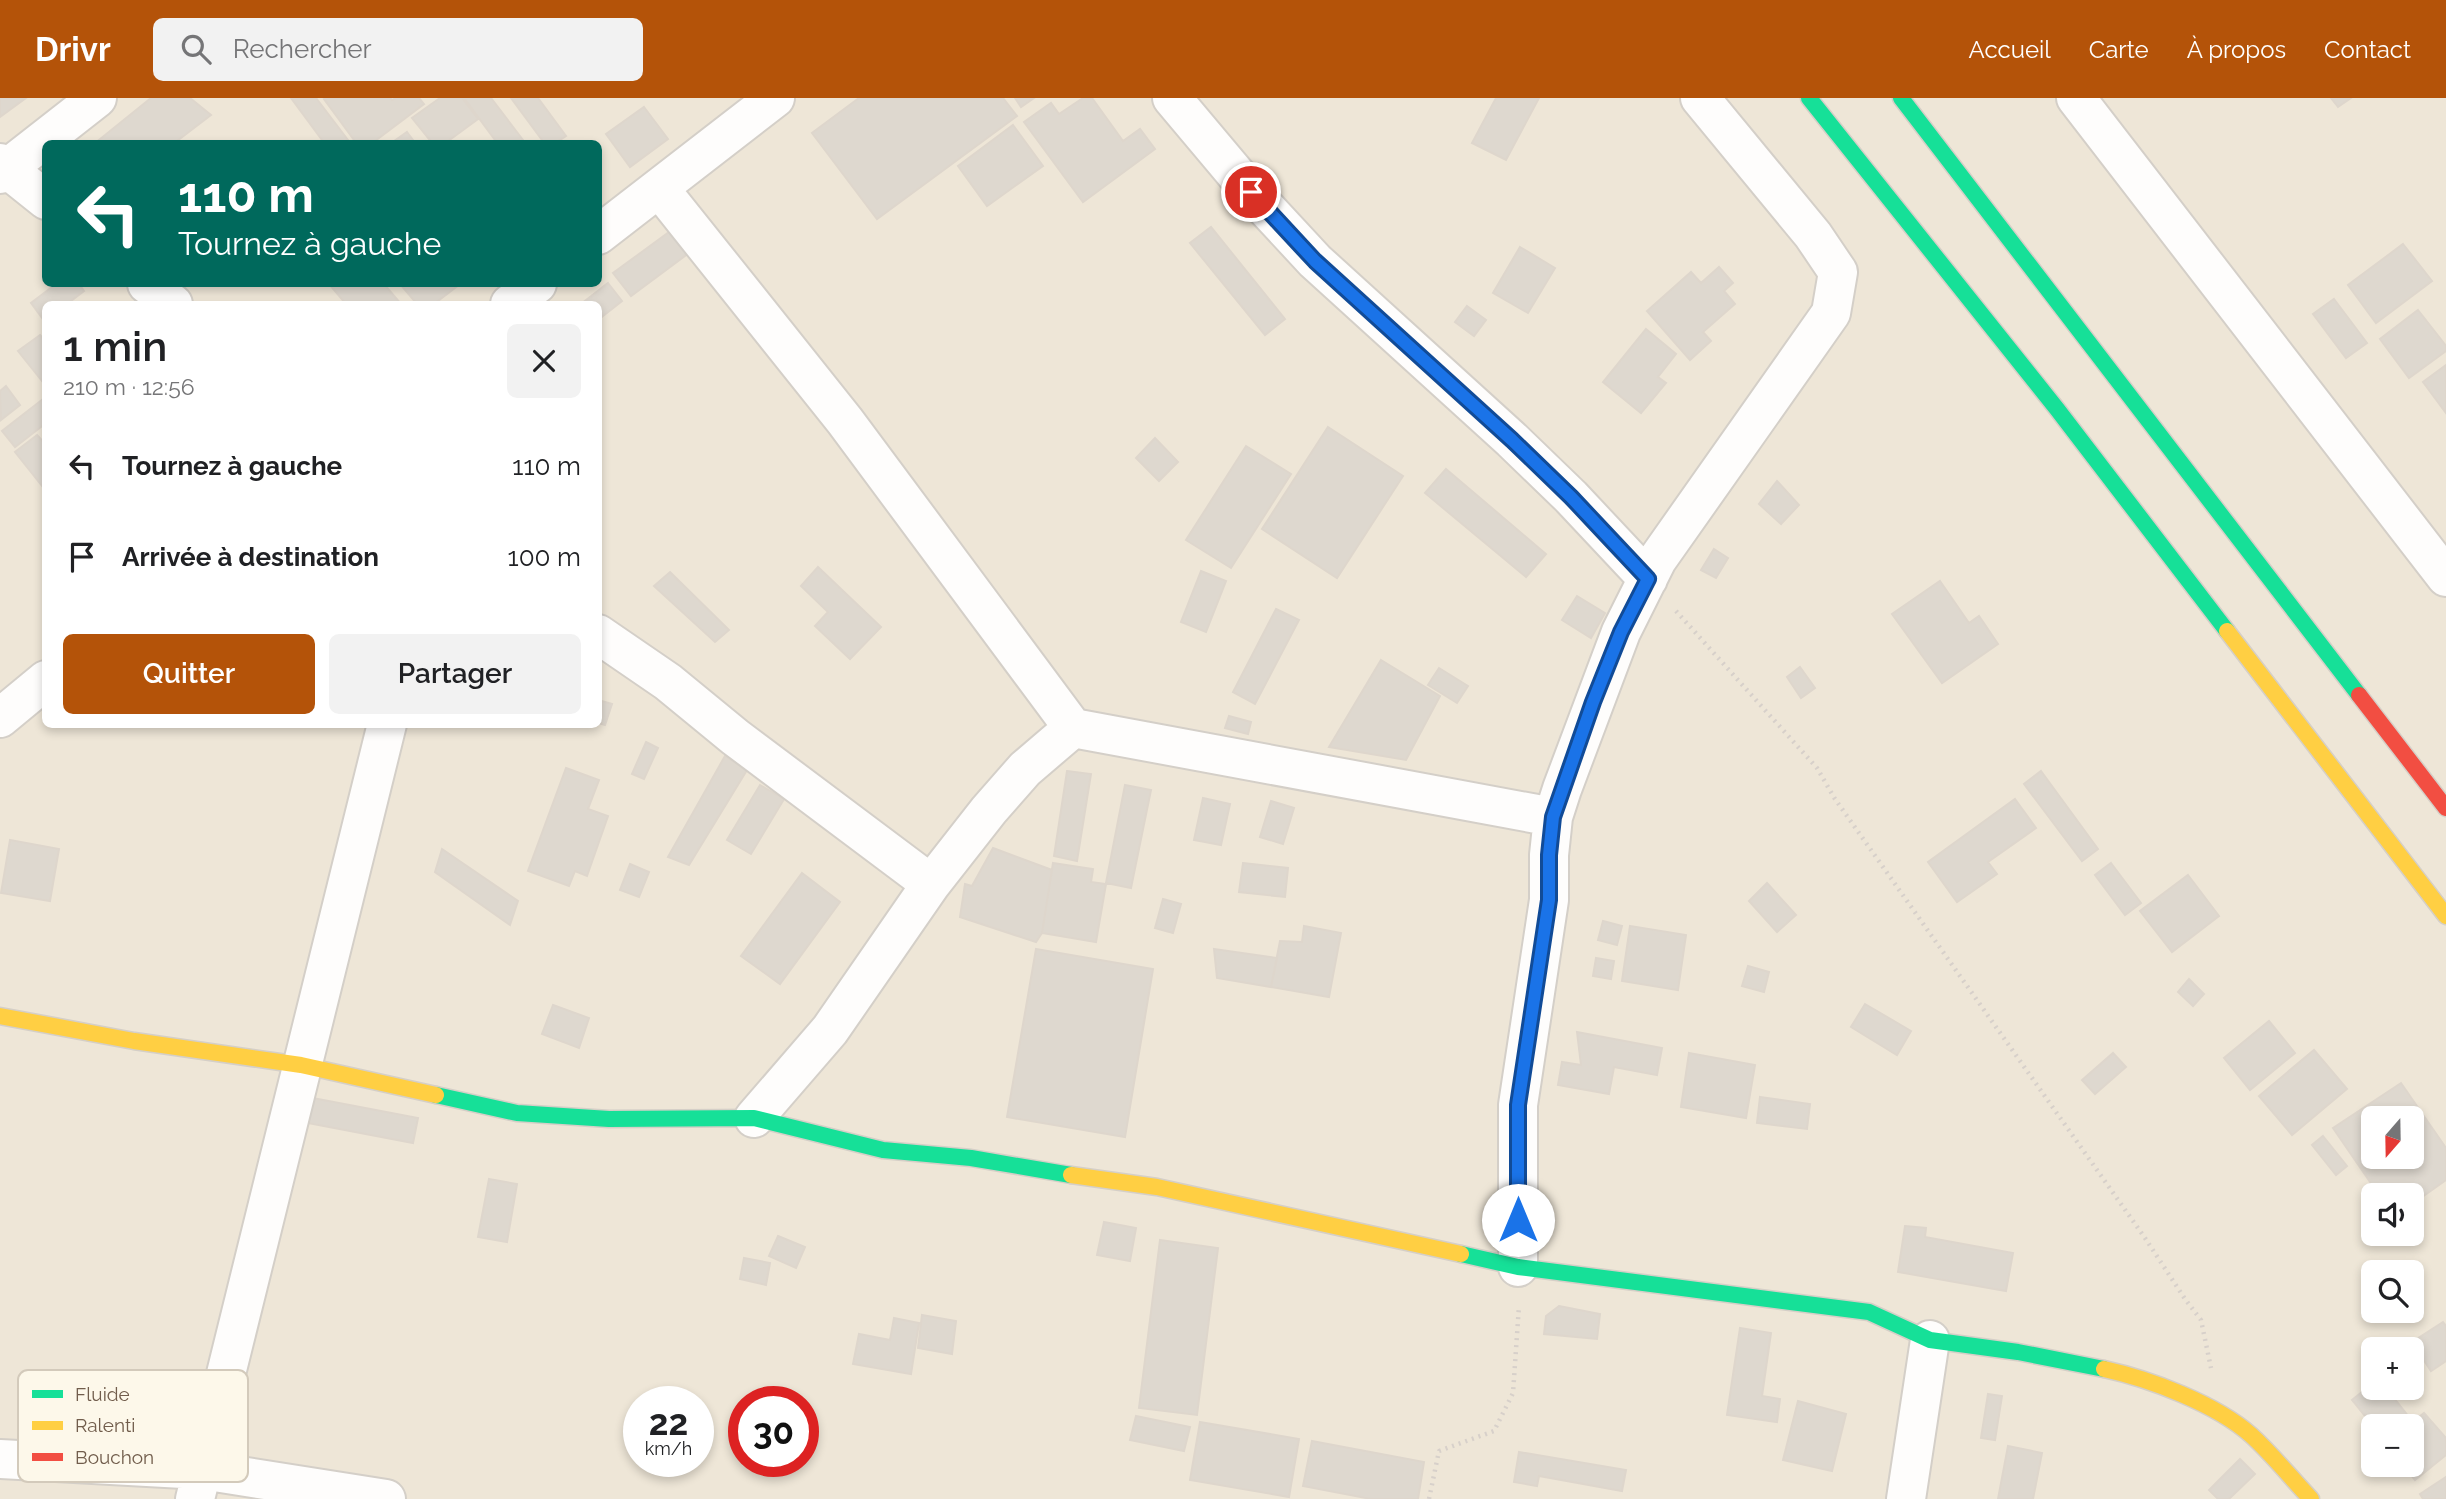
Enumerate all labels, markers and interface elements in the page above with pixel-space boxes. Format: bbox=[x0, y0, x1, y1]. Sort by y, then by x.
search box bbox=[153, 18, 643, 81]
text: Drivr bbox=[35, 30, 111, 69]
icon: search bbox=[177, 30, 215, 68]
text: Rechercher bbox=[233, 34, 372, 64]
text: Accueil bbox=[1969, 35, 2051, 64]
text: Carte bbox=[2089, 35, 2149, 64]
text: À propos bbox=[2187, 35, 2286, 64]
text: Contact bbox=[2324, 35, 2411, 64]
pin bbox=[1221, 162, 1281, 222]
text: 110 m bbox=[178, 166, 314, 223]
icon: left bbox=[63, 168, 154, 259]
icon: arrive bbox=[1232, 173, 1270, 211]
text: Tournez à gauche bbox=[178, 225, 441, 262]
text: 1 min bbox=[63, 322, 167, 371]
button: close bbox=[507, 324, 581, 398]
text: 210 m · 12:56 bbox=[63, 373, 195, 400]
icon: left bbox=[63, 447, 101, 485]
text: Tournez à gauche bbox=[122, 451, 342, 481]
text: 110 m bbox=[512, 451, 581, 481]
icon: arrive bbox=[63, 538, 101, 576]
text: Arrivée à destination bbox=[122, 542, 379, 572]
text: 100 m bbox=[508, 542, 581, 572]
button: Quitter bbox=[63, 634, 315, 714]
button: Partager bbox=[329, 634, 581, 714]
north arrow bbox=[2361, 1106, 2424, 1169]
map controls bbox=[2361, 1106, 2424, 1477]
position arrow bbox=[1481, 1183, 1555, 1257]
button: sound bbox=[2361, 1183, 2424, 1246]
button: search bbox=[2361, 1260, 2424, 1323]
button: + bbox=[2361, 1337, 2424, 1400]
legend bbox=[18, 1370, 248, 1482]
text: Fluide bbox=[75, 1383, 130, 1405]
speed limit sign: 30 bbox=[728, 1386, 819, 1477]
text: 22 bbox=[649, 1402, 688, 1443]
text: Ralenti bbox=[75, 1414, 135, 1436]
button: − bbox=[2361, 1414, 2424, 1477]
text: km/h bbox=[645, 1438, 692, 1459]
text: Bouchon bbox=[75, 1446, 154, 1468]

